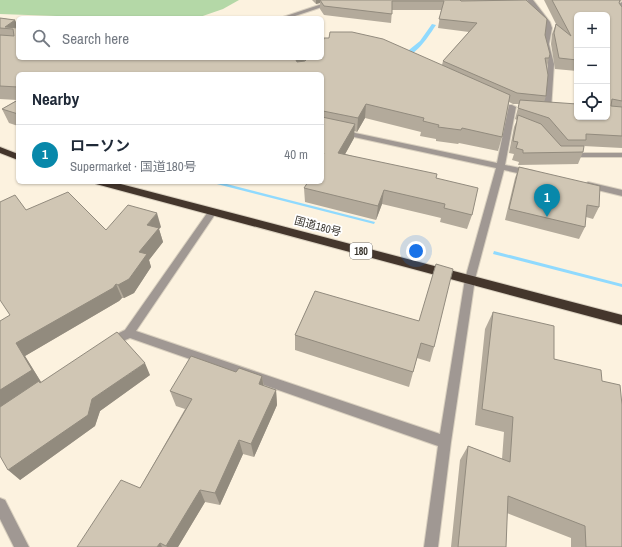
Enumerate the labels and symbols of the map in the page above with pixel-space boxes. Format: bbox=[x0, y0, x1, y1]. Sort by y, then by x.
pin: 1 bbox=[534, 184, 560, 217]
street label: 国道180号 bbox=[293, 213, 343, 239]
your location bbox=[406, 241, 426, 261]
road number: 180 bbox=[350, 243, 372, 259]

